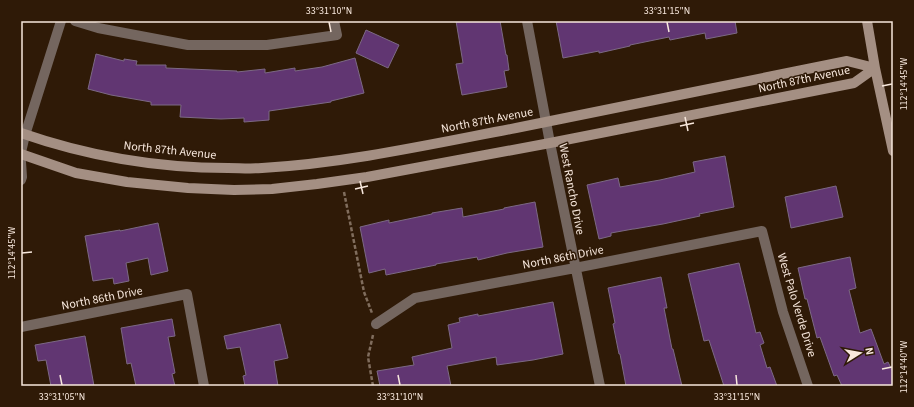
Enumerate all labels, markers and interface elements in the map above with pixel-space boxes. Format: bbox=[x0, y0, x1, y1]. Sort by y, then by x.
text: 33°31'10"N bbox=[306, 4, 352, 18]
text: 33°31'15"N bbox=[644, 4, 690, 18]
text: 112°14'45"W bbox=[897, 58, 911, 110]
street label: North 87th Avenue bbox=[757, 61, 852, 98]
street label: North 87th Avenue bbox=[440, 103, 535, 138]
street label: North 87th Avenue bbox=[123, 137, 217, 164]
street label: West Rancho Drive bbox=[554, 142, 589, 236]
text: 112°14'45"W bbox=[5, 227, 19, 279]
street label: North 86th Drive bbox=[521, 241, 605, 274]
street label: West Palo Verde Drive bbox=[773, 251, 820, 359]
street label: North 86th Drive bbox=[60, 282, 144, 315]
north arrow bbox=[840, 333, 880, 373]
text: 112°14'40"W bbox=[897, 341, 911, 393]
text: N bbox=[861, 346, 877, 356]
text: 33°31'05"N bbox=[39, 390, 85, 404]
text: 33°31'10"N bbox=[377, 390, 423, 404]
text: 33°31'15"N bbox=[714, 390, 760, 404]

